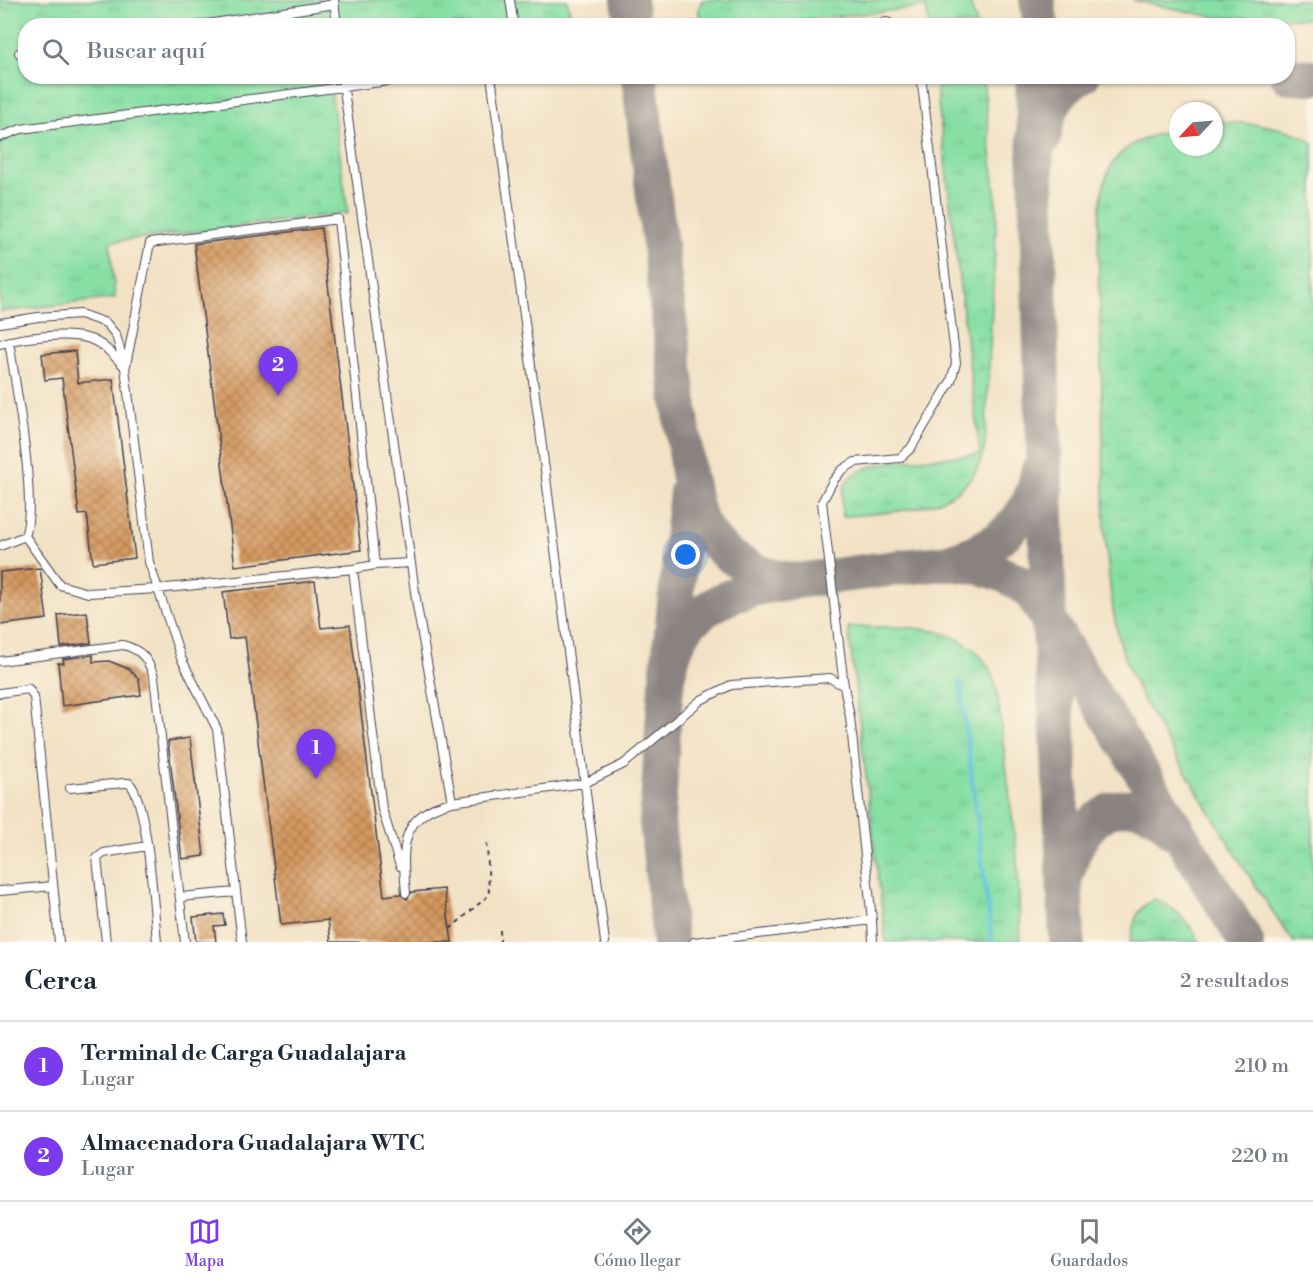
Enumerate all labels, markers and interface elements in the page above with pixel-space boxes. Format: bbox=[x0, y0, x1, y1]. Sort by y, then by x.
search box bbox=[18, 18, 1295, 84]
icon: search bbox=[39, 35, 72, 68]
text: Buscar aquí bbox=[87, 38, 205, 65]
north arrow bbox=[1169, 102, 1223, 156]
pin: 2 bbox=[258, 346, 298, 396]
your location bbox=[671, 540, 700, 569]
pin: 1 bbox=[296, 730, 336, 779]
text: Cerca bbox=[24, 965, 97, 997]
text: 2 resultados bbox=[1180, 969, 1289, 994]
text: Terminal de Carga Guadalajara bbox=[81, 1040, 407, 1067]
text: 1 bbox=[39, 1054, 48, 1079]
text: 210 m bbox=[1234, 1054, 1289, 1079]
text: Lugar bbox=[81, 1067, 135, 1092]
text: Almacenadora Guadalajara WTC bbox=[81, 1130, 425, 1157]
text: 2 bbox=[37, 1144, 50, 1169]
text: 220 m bbox=[1231, 1144, 1289, 1169]
text: Lugar bbox=[81, 1157, 135, 1182]
tab: Mapa bbox=[185, 1215, 224, 1271]
tab: Cómo llegar bbox=[594, 1215, 681, 1271]
tab: Guardados bbox=[1050, 1215, 1128, 1271]

